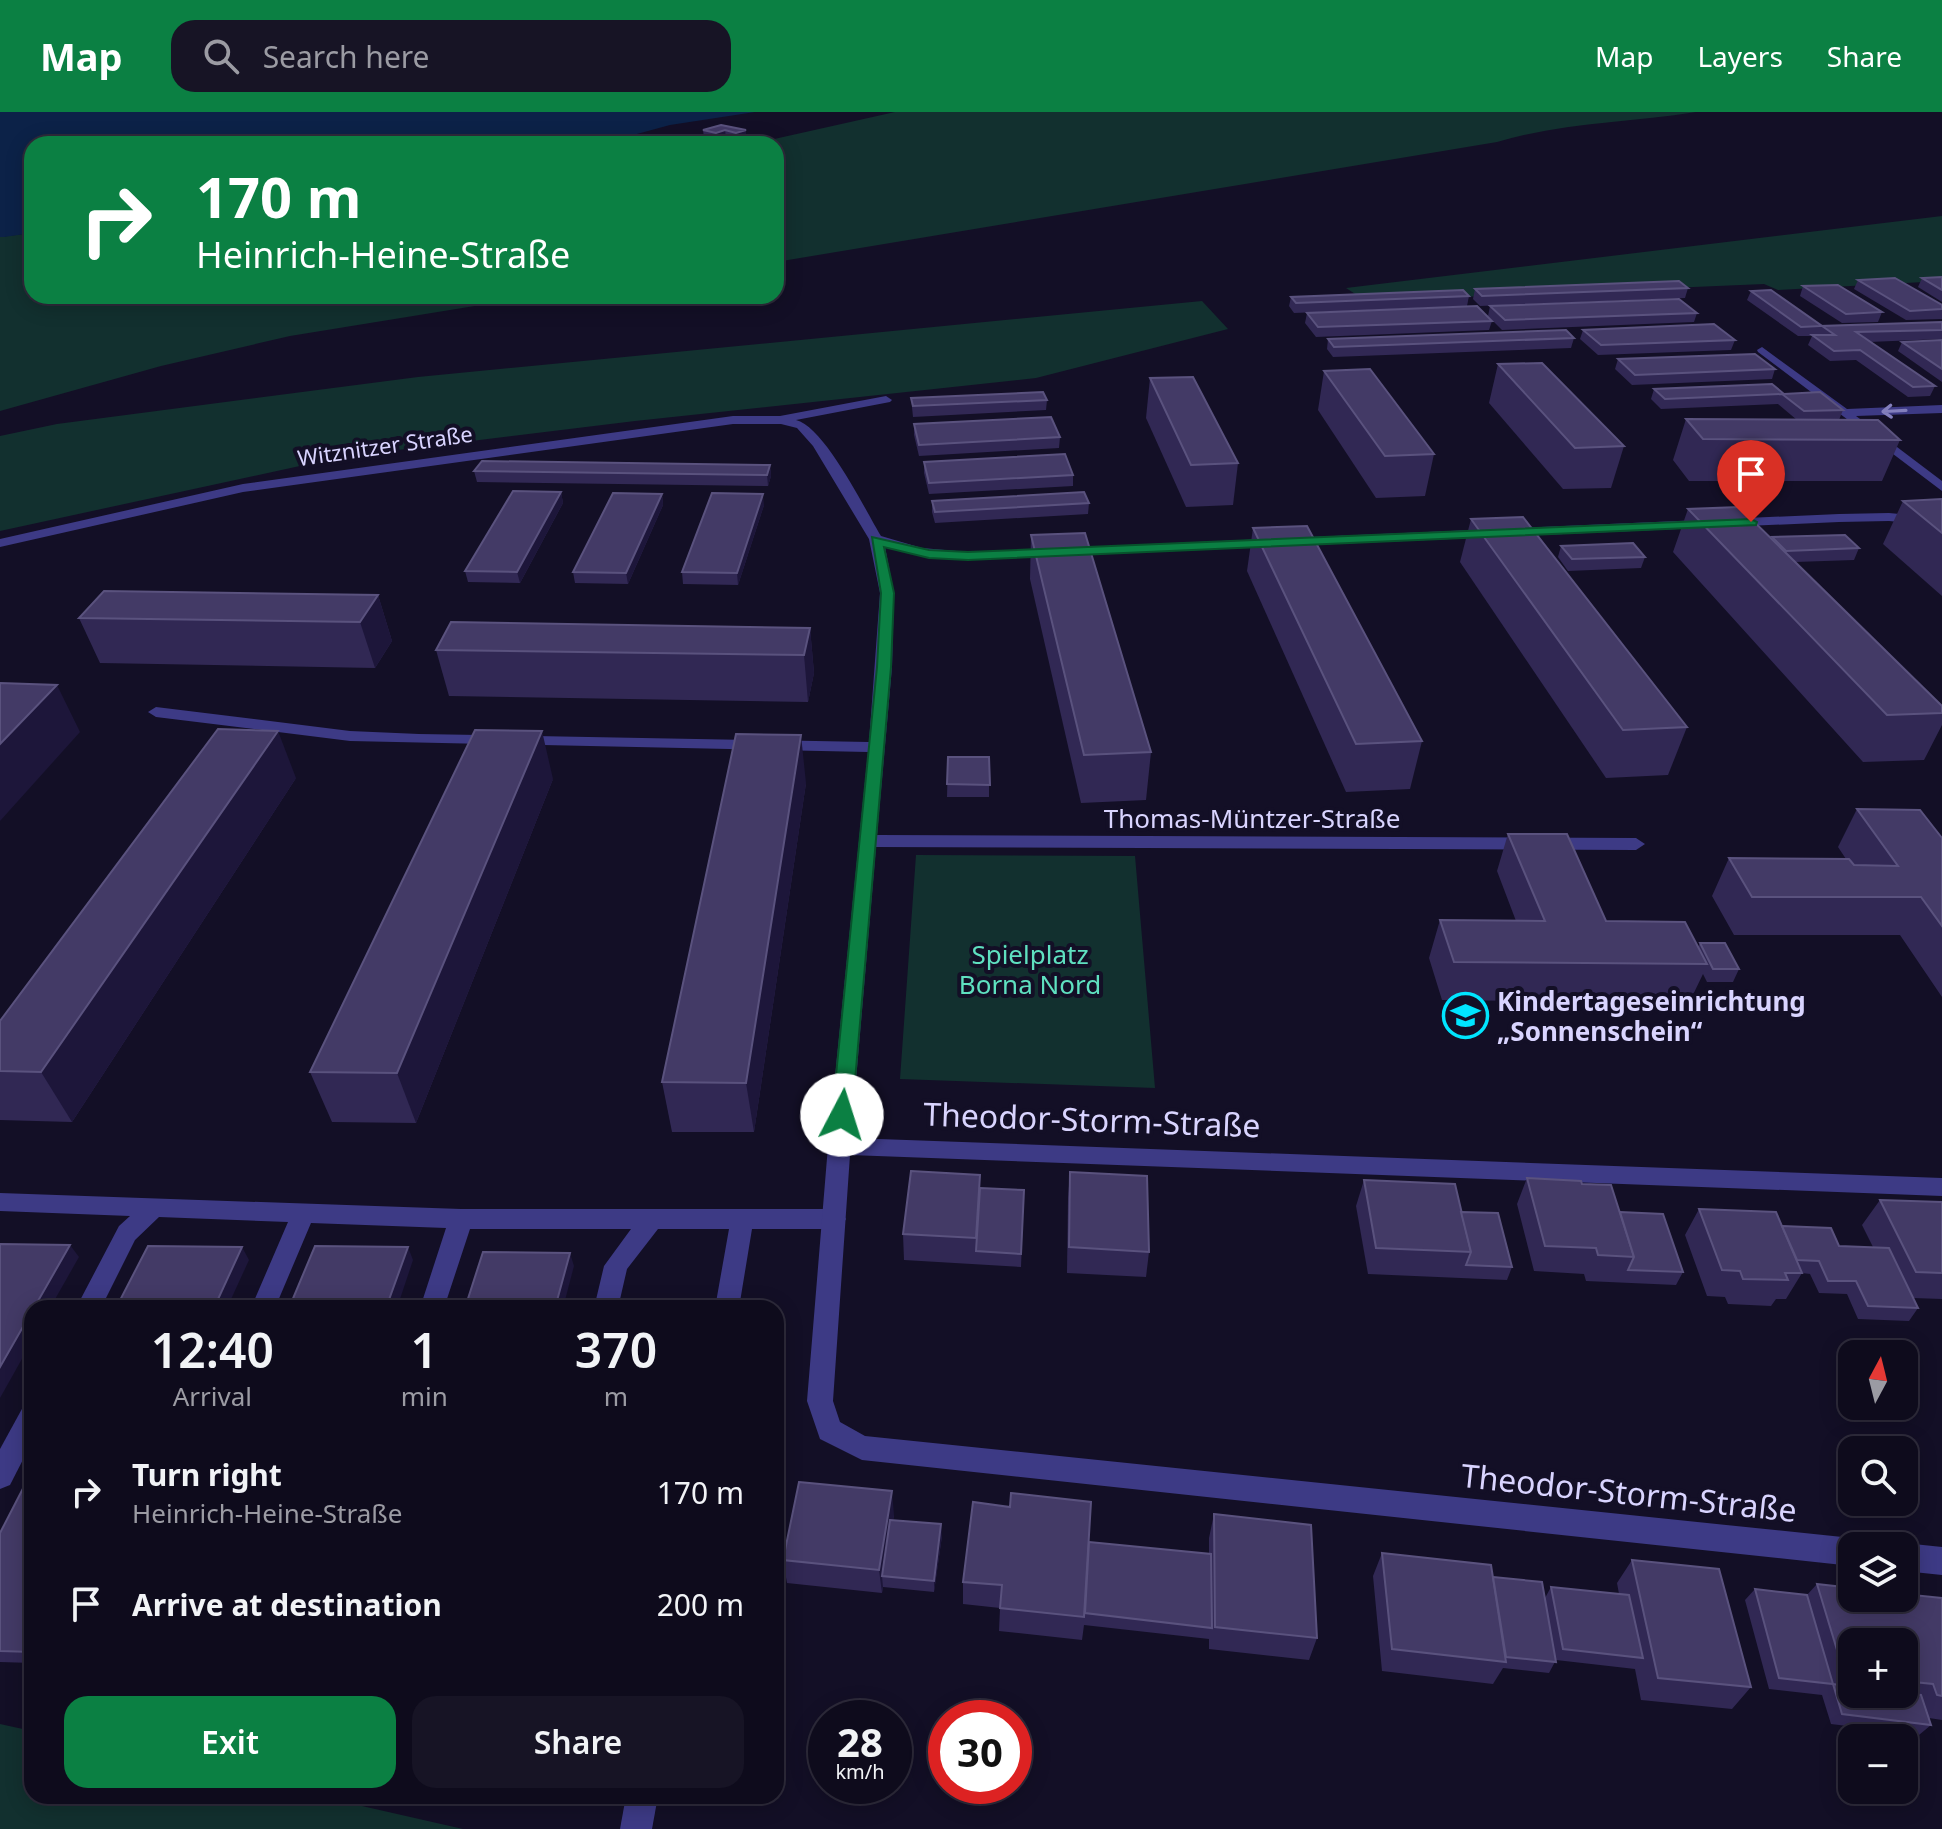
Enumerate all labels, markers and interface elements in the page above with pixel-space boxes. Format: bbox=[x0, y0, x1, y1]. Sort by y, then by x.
search box bbox=[171, 20, 731, 92]
text: Map bbox=[40, 30, 123, 82]
icon: search bbox=[199, 34, 243, 78]
text: Search here bbox=[263, 36, 430, 77]
text: Map bbox=[1595, 37, 1653, 75]
text: Layers bbox=[1697, 37, 1783, 75]
text: Share bbox=[1827, 37, 1902, 75]
text: 170 m bbox=[196, 158, 361, 234]
icon: right bbox=[64, 168, 168, 272]
text: Heinrich-Heine-Straße bbox=[196, 230, 570, 279]
one-way arrow bbox=[1881, 403, 1908, 418]
street label: Witznitzer Straße bbox=[296, 418, 474, 472]
pin bbox=[1717, 440, 1785, 522]
icon: arrive bbox=[1729, 452, 1773, 496]
street label: Thomas-Müntzer-Straße bbox=[1104, 800, 1400, 836]
park label: Spielplatz Borna Nord bbox=[959, 936, 1101, 1002]
place label: Kindertageseinrichtung „Sonnenschein“ bbox=[1497, 983, 1806, 1049]
school or university icon: Kindertageseinrichtung „Sonnenschein“ bbox=[1442, 992, 1490, 1040]
position arrow bbox=[800, 1073, 884, 1157]
street label: Theodor-Storm-Straße bbox=[923, 1092, 1261, 1146]
text: 12:40 bbox=[151, 1317, 274, 1382]
text: 1 bbox=[411, 1317, 438, 1382]
text: 370 bbox=[575, 1317, 657, 1382]
north arrow bbox=[1838, 1340, 1918, 1420]
map controls bbox=[1838, 1340, 1918, 1804]
text: Arrival bbox=[173, 1378, 252, 1414]
text: min bbox=[401, 1378, 448, 1414]
text: m bbox=[604, 1378, 628, 1414]
button: search bbox=[1838, 1436, 1918, 1516]
street label: Theodor-Storm-Straße bbox=[1459, 1453, 1799, 1531]
text: Turn right bbox=[132, 1454, 282, 1495]
icon: right bbox=[64, 1470, 108, 1514]
text: 170 m bbox=[657, 1472, 744, 1513]
text: Heinrich-Heine-Straße bbox=[132, 1495, 402, 1531]
button: layers bbox=[1838, 1532, 1918, 1612]
icon: arrive bbox=[64, 1582, 108, 1626]
text: Arrive at destination bbox=[132, 1584, 442, 1625]
text: 200 m bbox=[657, 1584, 744, 1625]
button: + bbox=[1838, 1628, 1918, 1708]
button: Exit bbox=[64, 1696, 396, 1788]
button: Share bbox=[412, 1696, 744, 1788]
speed limit sign: 30 bbox=[928, 1700, 1032, 1804]
text: 28 bbox=[837, 1714, 883, 1769]
button: − bbox=[1838, 1724, 1918, 1804]
text: km/h bbox=[835, 1758, 885, 1785]

